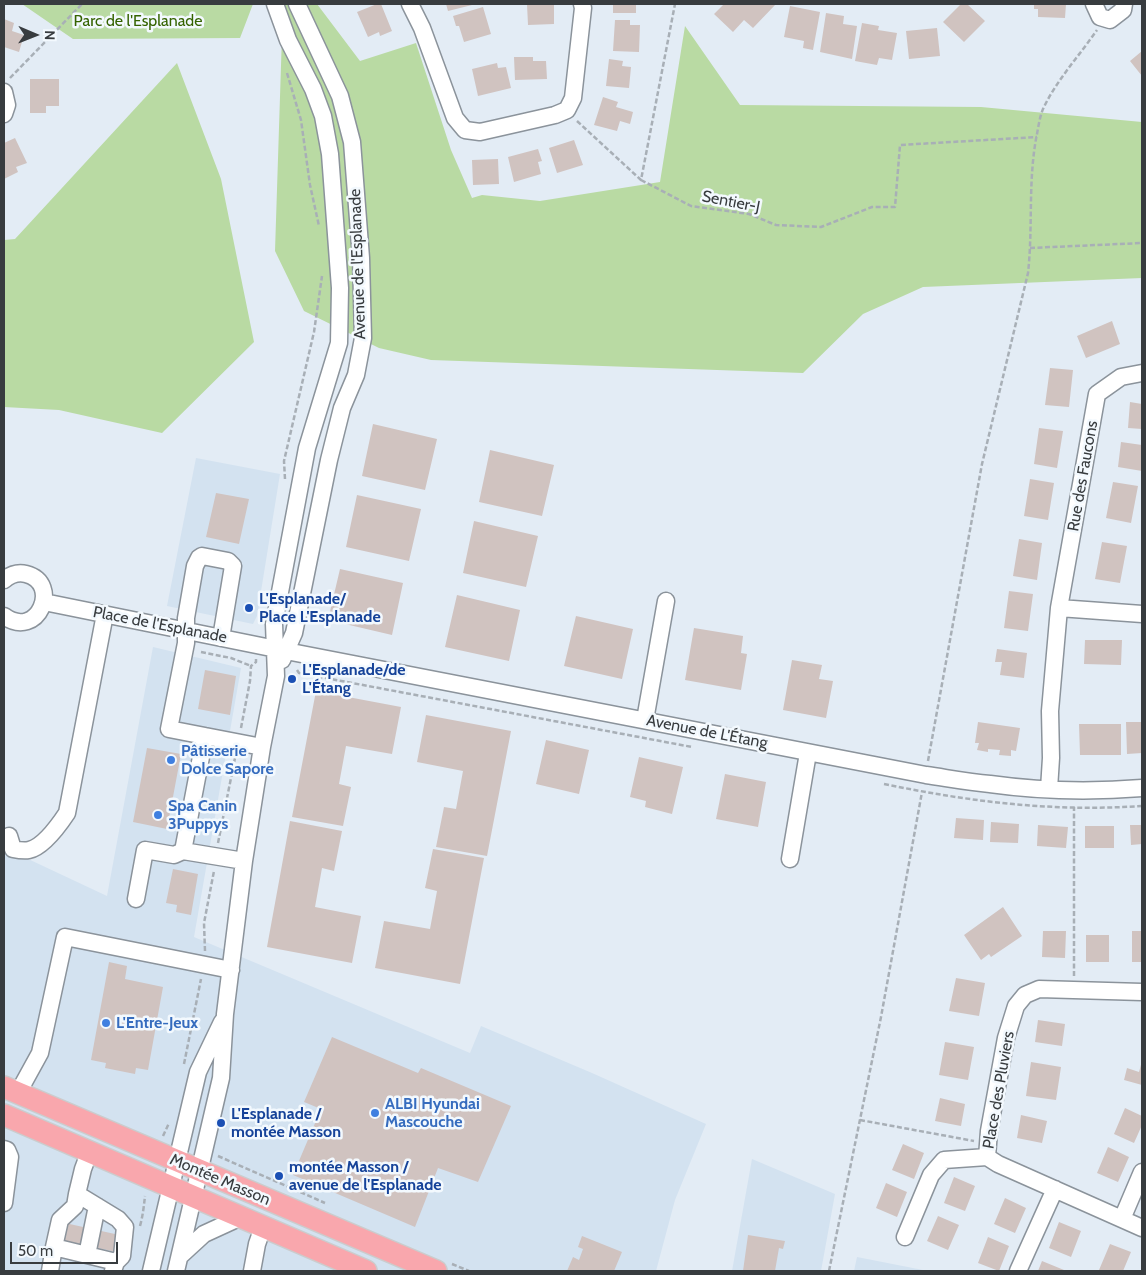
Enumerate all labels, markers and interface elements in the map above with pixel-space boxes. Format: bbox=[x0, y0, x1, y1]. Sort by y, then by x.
north arrow bbox=[10, 10, 60, 60]
park label: Parc de l'Esplanade bbox=[74, 11, 202, 31]
text: N bbox=[41, 30, 59, 40]
street label: Sentier-J bbox=[700, 187, 762, 217]
street label: Avenue de l'Esplanade bbox=[346, 188, 370, 340]
street label: Rue des Faucons bbox=[1064, 419, 1102, 533]
place label: L'Esplanade/ Place L'Esplanade bbox=[259, 589, 381, 627]
marker: L'Esplanade/ Place L'Esplanade bbox=[243, 602, 255, 614]
street label: Place de l'Esplanade bbox=[91, 603, 229, 647]
place label: L'Esplanade/de L'Étang bbox=[302, 660, 406, 698]
marker: L'Esplanade/de L'Étang bbox=[286, 673, 298, 685]
street label: Avenue de L'Étang bbox=[645, 711, 769, 753]
place label: Pâtisserie Dolce Sapore bbox=[181, 741, 274, 779]
marker: Pâtisserie Dolce Sapore bbox=[165, 754, 177, 766]
place label: Spa Canin 3Puppys bbox=[168, 796, 237, 834]
marker: Spa Canin 3Puppys bbox=[152, 809, 164, 821]
place label: L'Entre-Jeux bbox=[116, 1013, 198, 1033]
marker: L'Entre-Jeux bbox=[100, 1017, 112, 1029]
street label: Place des Pluviers bbox=[979, 1030, 1019, 1150]
place label: ALBI Hyundai Mascouche bbox=[385, 1094, 480, 1132]
place label: L'Esplanade / montée Masson bbox=[231, 1104, 341, 1142]
marker: ALBI Hyundai Mascouche bbox=[369, 1107, 381, 1119]
marker: L'Esplanade / montée Masson bbox=[215, 1117, 227, 1129]
street label: Montée Masson bbox=[167, 1150, 273, 1210]
place label: montée Masson / avenue de l'Esplanade bbox=[289, 1157, 442, 1195]
marker: montée Masson / avenue de l'Esplanade bbox=[273, 1170, 285, 1182]
scale bar bbox=[12, 1232, 120, 1264]
text: 50 m bbox=[18, 1242, 53, 1260]

